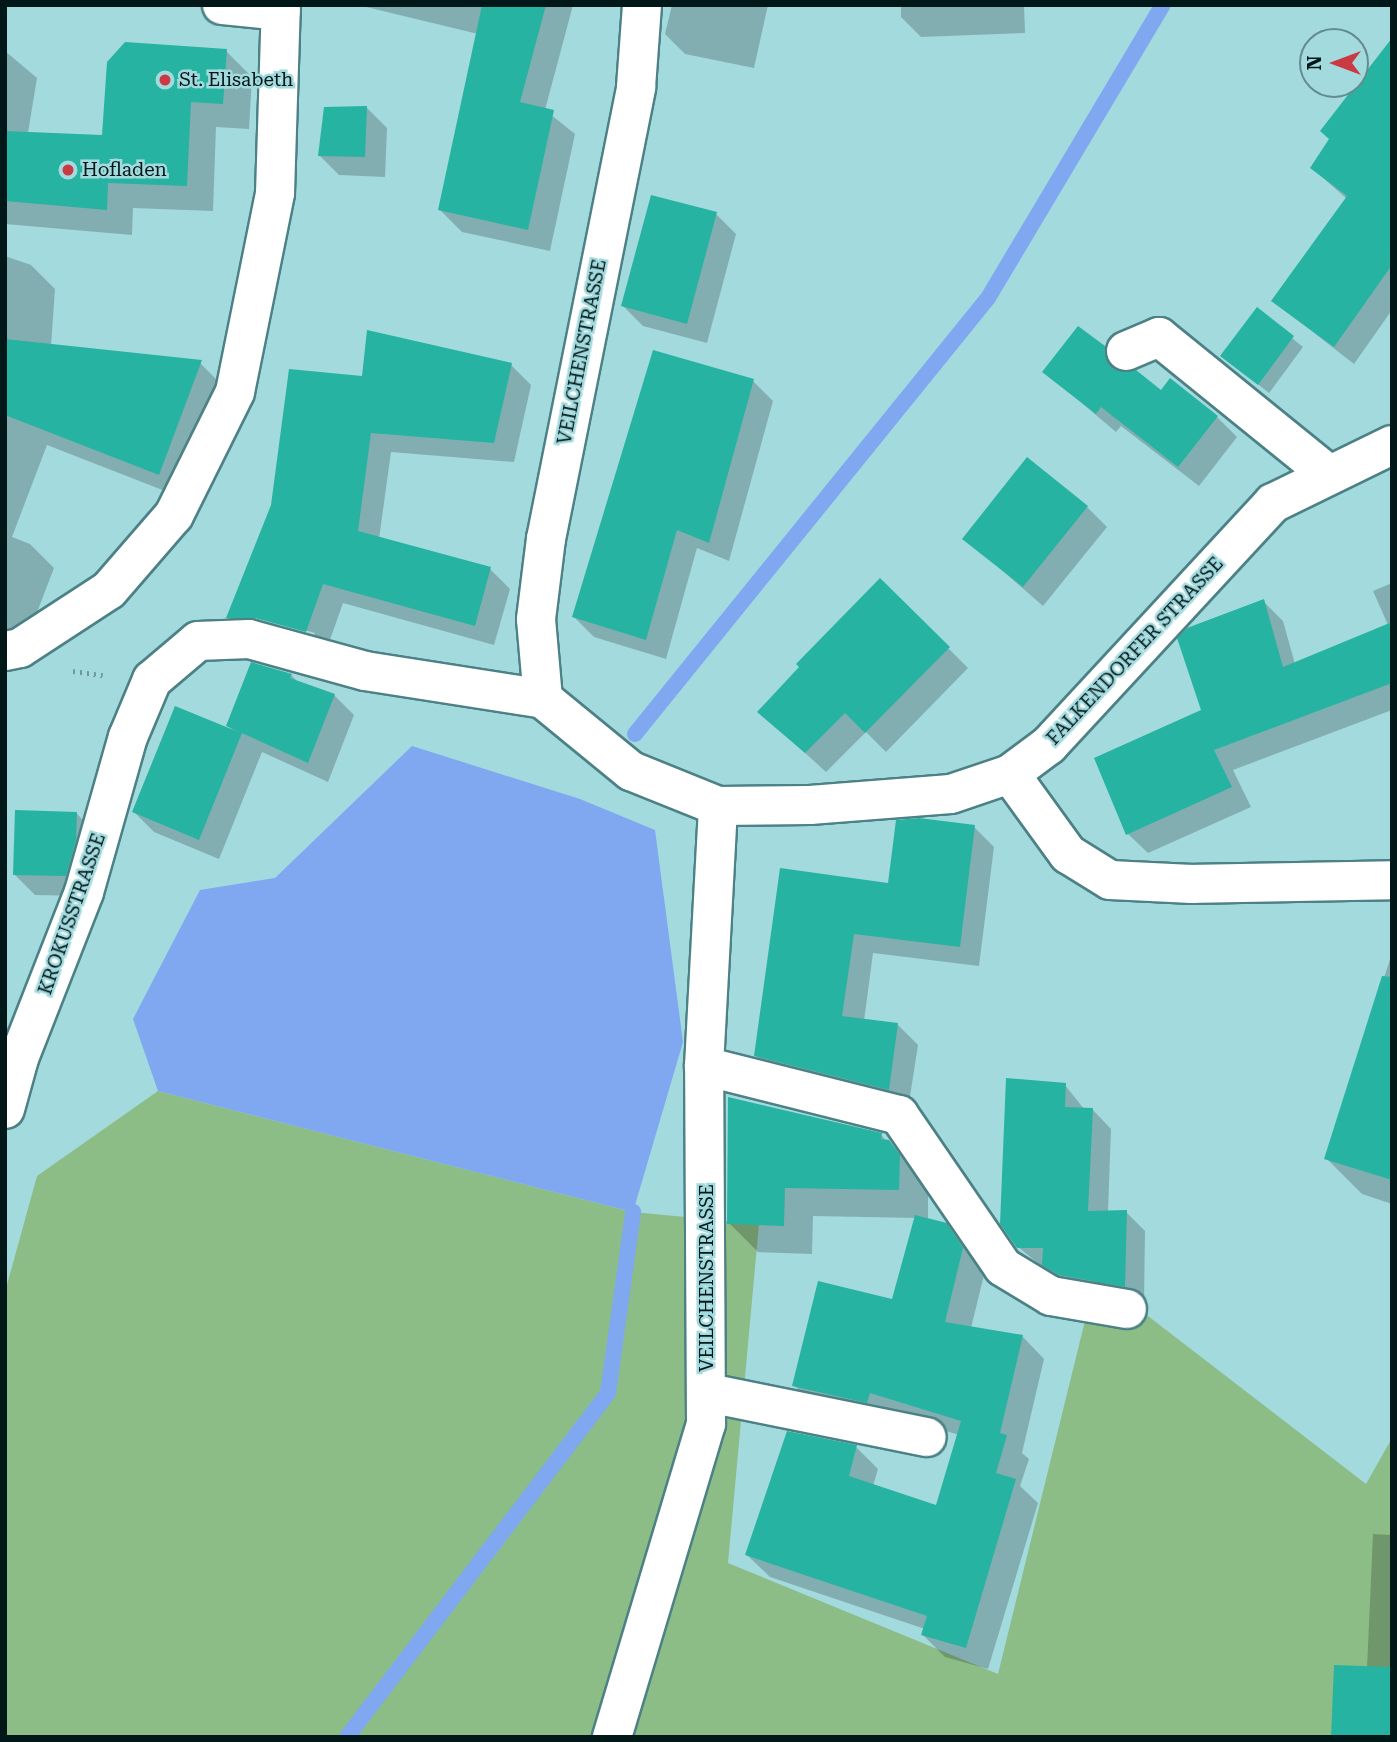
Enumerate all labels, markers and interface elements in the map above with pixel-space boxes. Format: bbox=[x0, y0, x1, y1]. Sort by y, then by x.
north arrow bbox=[1299, 28, 1369, 98]
text: N bbox=[1303, 56, 1326, 70]
place label: St. Elisabeth bbox=[179, 69, 293, 91]
marker: St. Elisabeth bbox=[157, 72, 173, 88]
place label: Hofladen bbox=[82, 159, 167, 181]
marker: Hofladen bbox=[60, 162, 76, 178]
street label: VEILCHENSTRASSE bbox=[553, 258, 611, 446]
street label: FALKENDORFER STRASSE bbox=[1042, 552, 1228, 750]
street label: KROKUSSTRASSE bbox=[34, 830, 110, 998]
street label: VEILCHENSTRASSE bbox=[696, 1184, 718, 1372]

